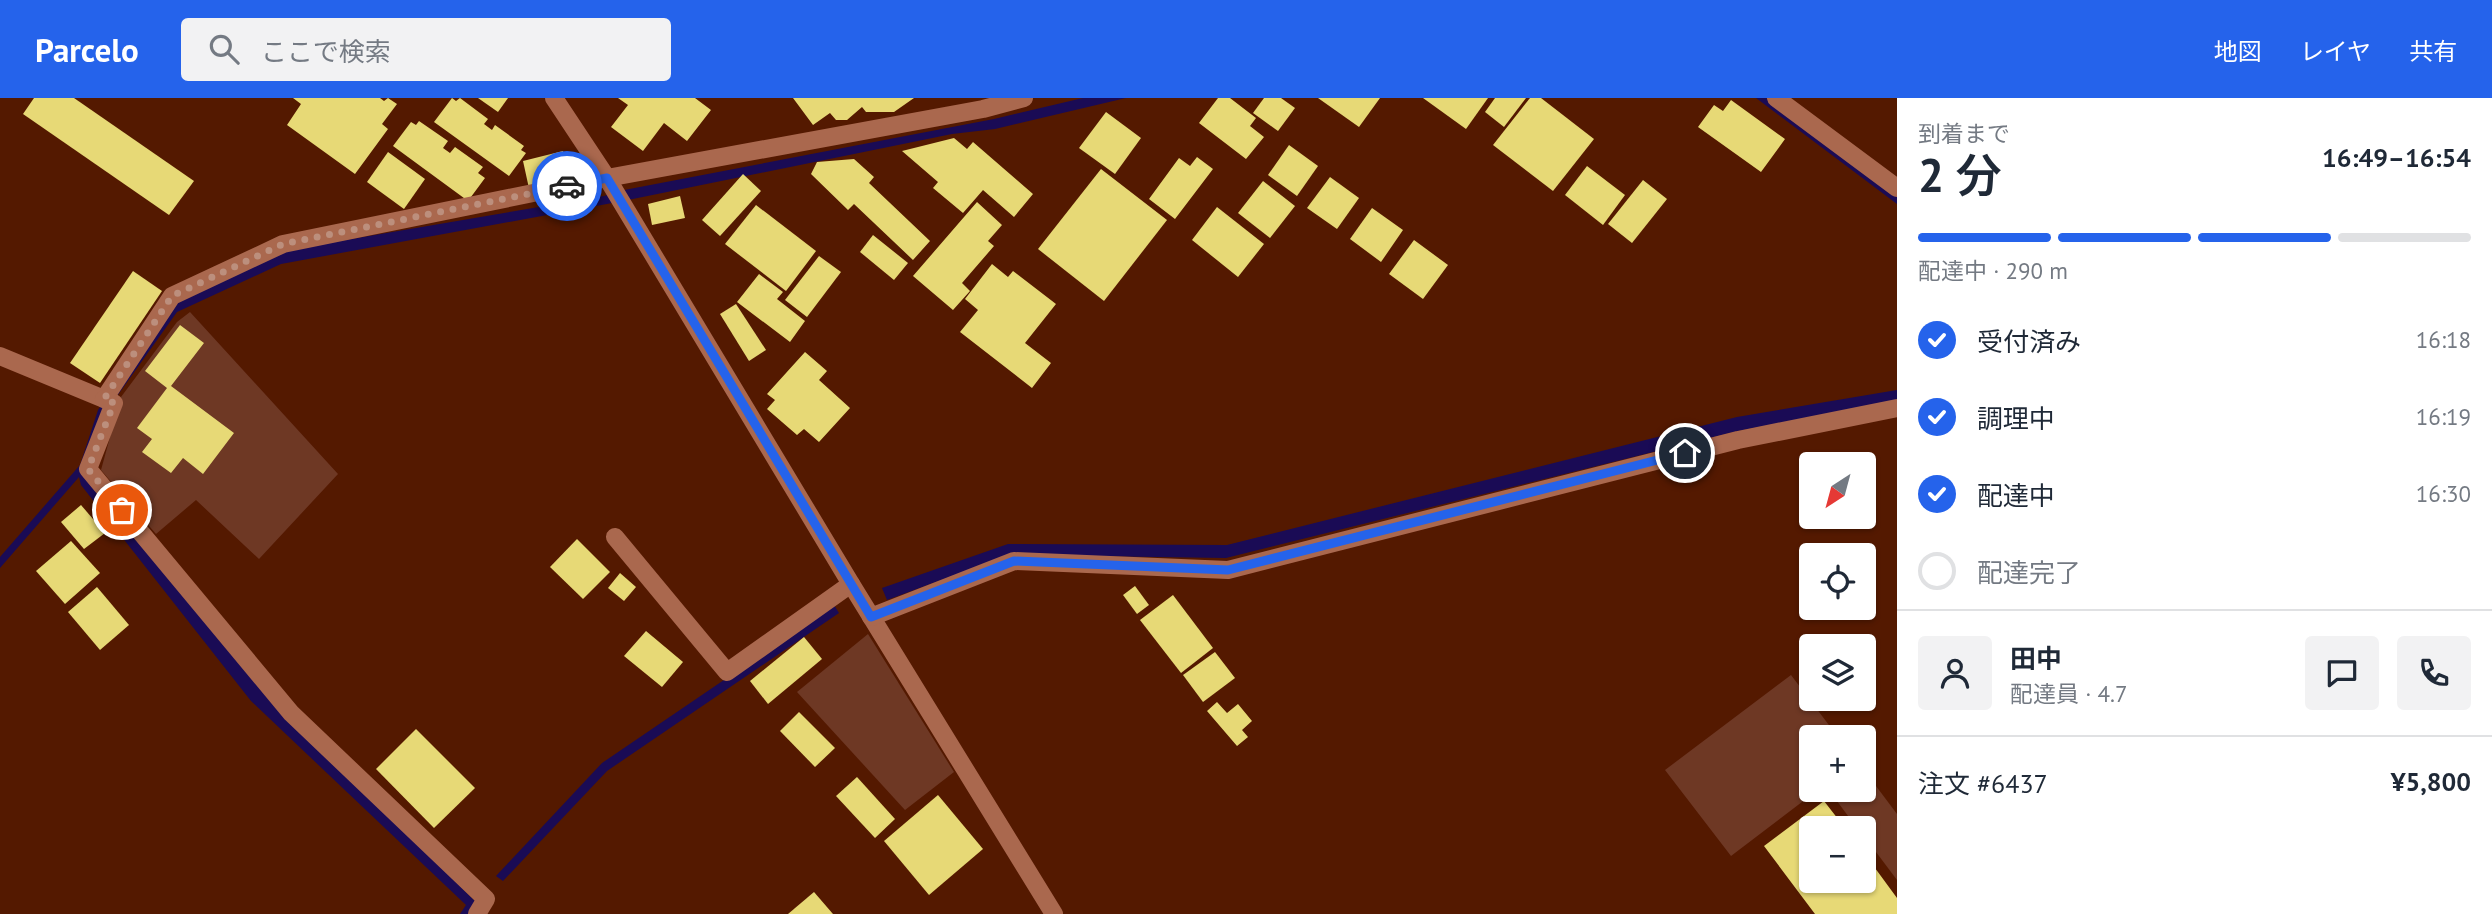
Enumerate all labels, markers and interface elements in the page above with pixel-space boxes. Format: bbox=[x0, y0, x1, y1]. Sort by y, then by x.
search box bbox=[181, 18, 671, 81]
text: Parcelo bbox=[35, 28, 139, 71]
icon: search bbox=[205, 30, 243, 68]
text: ここで検索 bbox=[261, 35, 391, 68]
text: 地図 bbox=[2214, 36, 2262, 67]
text: レイヤ bbox=[2300, 36, 2371, 67]
text: 共有 bbox=[2409, 36, 2457, 67]
text: 到着まで bbox=[1918, 119, 2010, 148]
text: 16:49–16:54 bbox=[2322, 141, 2471, 174]
text: 2 分 bbox=[1918, 145, 2002, 205]
courier bbox=[532, 151, 602, 221]
icon: car bbox=[548, 167, 586, 205]
text: 配達中 · 290 m bbox=[1918, 256, 2068, 285]
icon: check bbox=[1918, 321, 1956, 359]
text: 受付済み bbox=[1977, 325, 2081, 358]
text: 16:18 bbox=[2416, 325, 2471, 354]
icon: check bbox=[1918, 398, 1956, 436]
text: 調理中 bbox=[1977, 402, 2055, 435]
text: 16:19 bbox=[2416, 402, 2471, 431]
pin bbox=[1655, 423, 1715, 483]
icon: home bbox=[1666, 434, 1704, 472]
north arrow bbox=[1799, 452, 1876, 528]
map controls bbox=[1799, 452, 1876, 893]
icon: check bbox=[1918, 475, 1956, 513]
text: 配達中 bbox=[1977, 479, 2055, 512]
text: 16:30 bbox=[2416, 479, 2471, 508]
pin bbox=[92, 480, 152, 540]
icon: bag bbox=[103, 491, 141, 529]
button: locate bbox=[1799, 543, 1876, 620]
text: 配達完了 bbox=[1977, 556, 2081, 589]
button: layers bbox=[1799, 634, 1876, 711]
button: person bbox=[1918, 636, 1992, 710]
button: chat bbox=[2305, 636, 2379, 710]
button: phone bbox=[2397, 636, 2471, 710]
text: 田中 bbox=[2010, 642, 2062, 675]
text: 配達員 · 4.7 bbox=[2010, 679, 2127, 708]
button: + bbox=[1799, 725, 1876, 802]
text: ¥5,800 bbox=[2391, 765, 2471, 798]
text: 注文 #6437 bbox=[1918, 767, 2048, 800]
button: − bbox=[1799, 816, 1876, 893]

